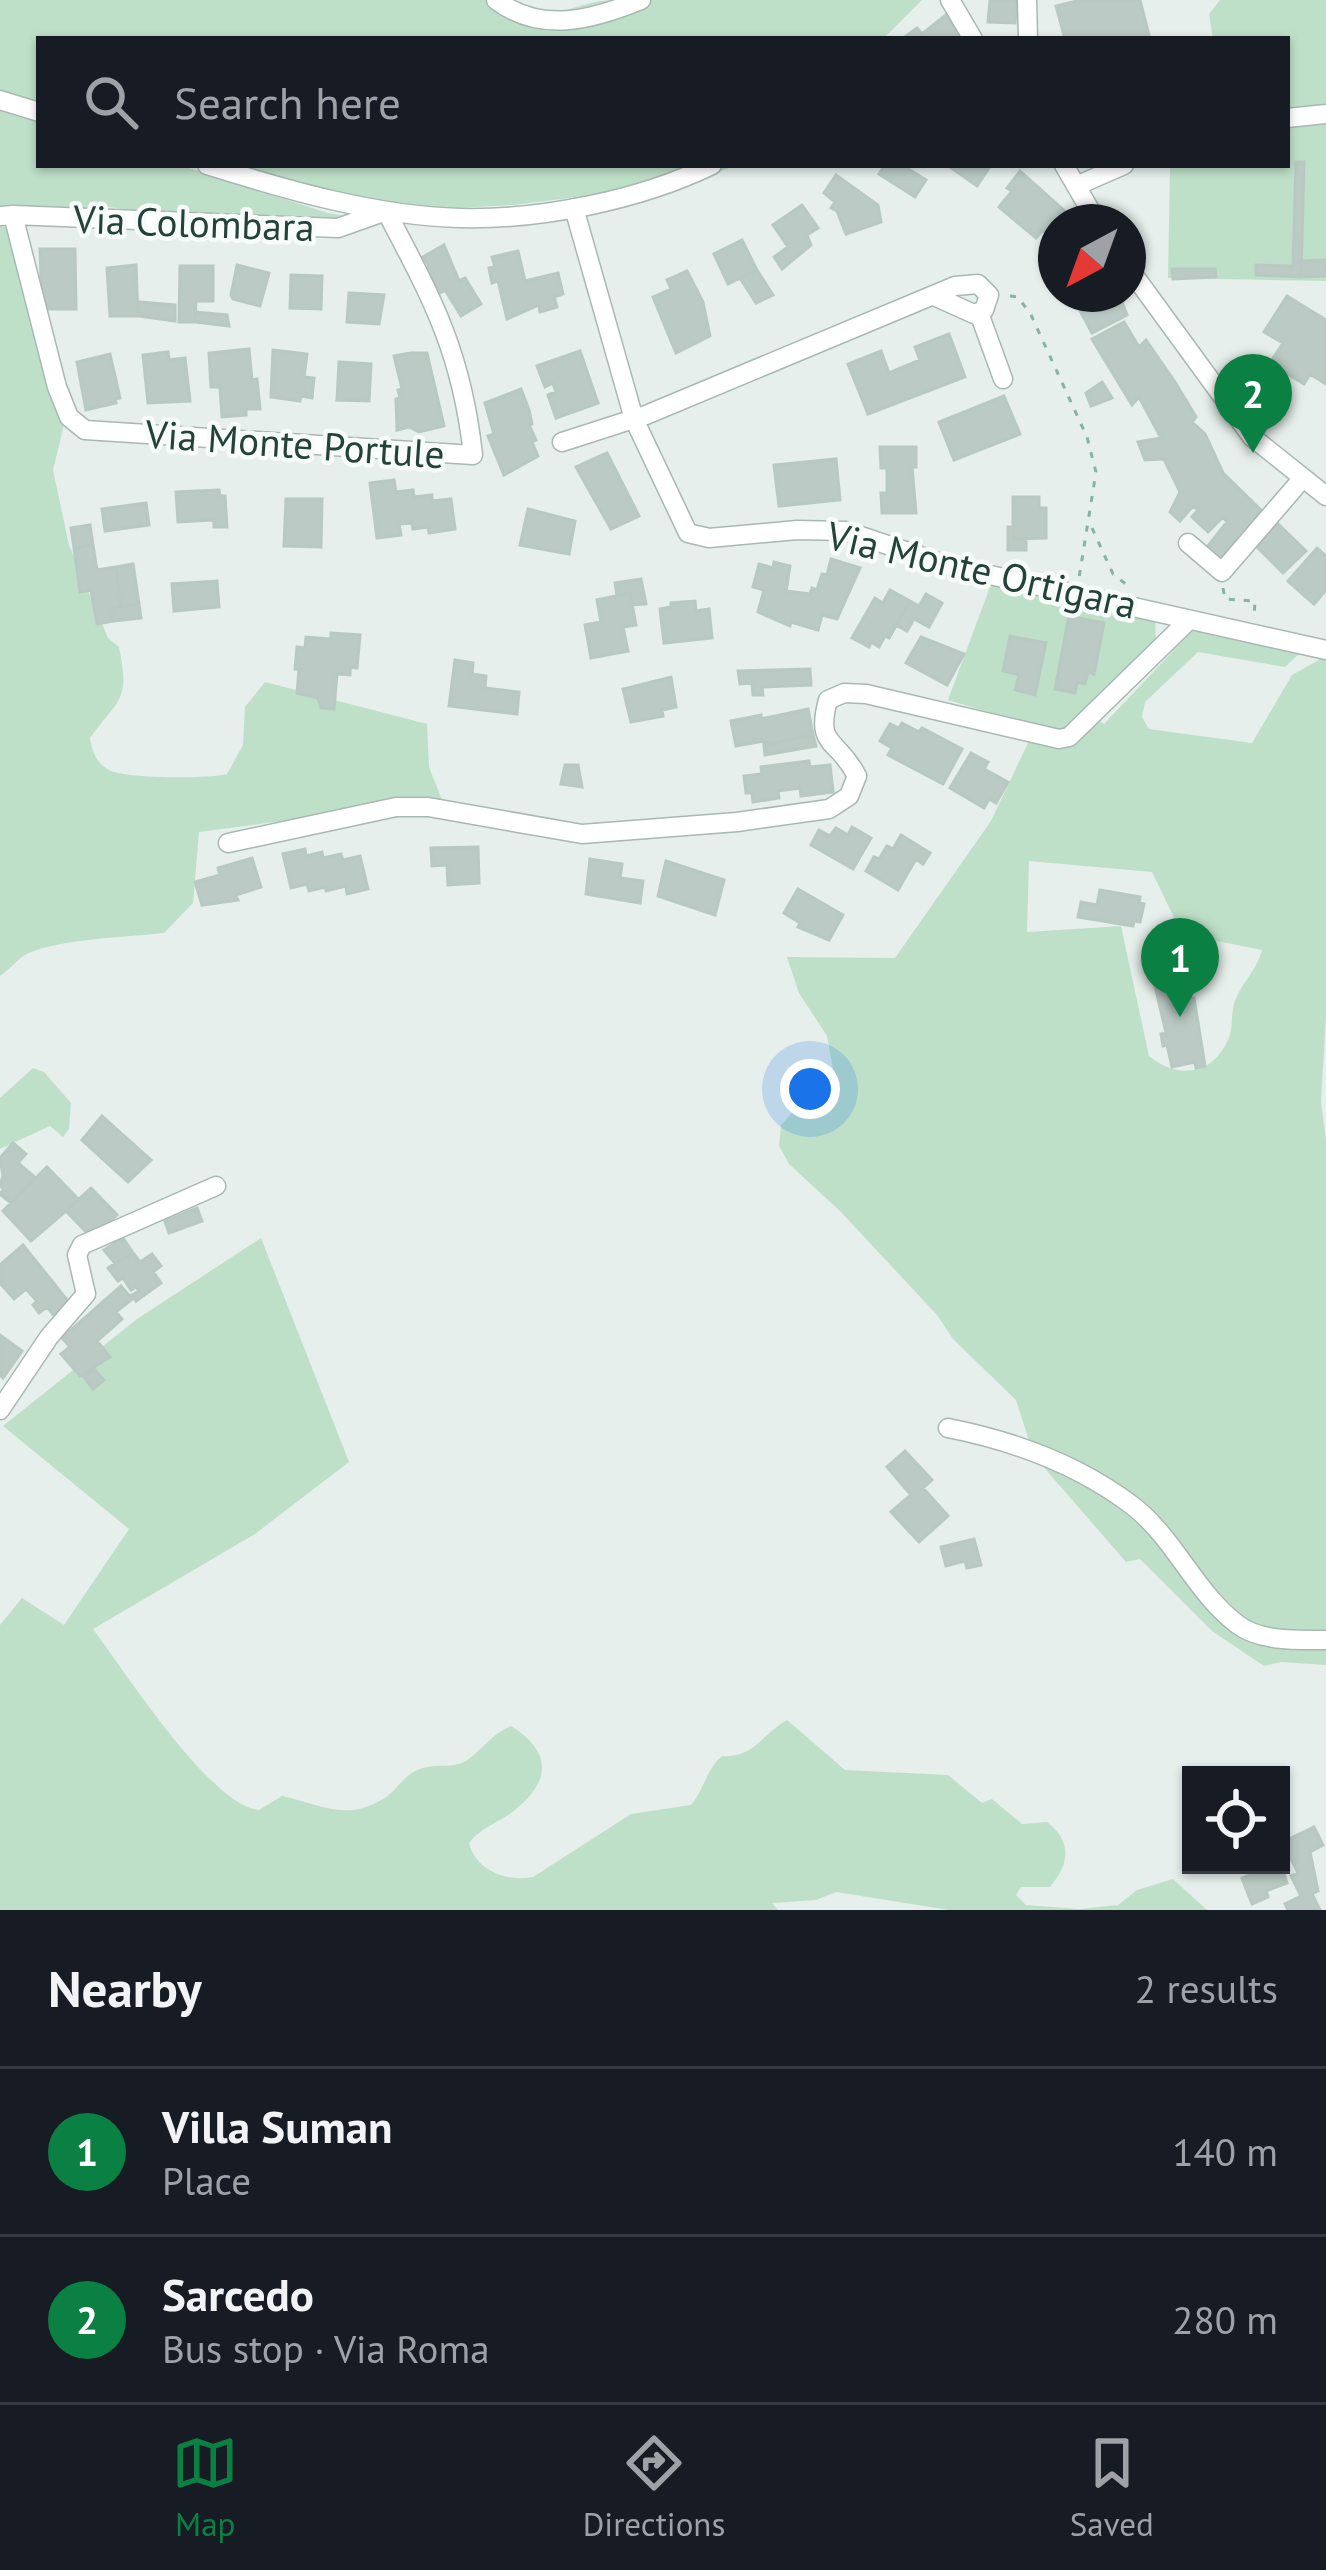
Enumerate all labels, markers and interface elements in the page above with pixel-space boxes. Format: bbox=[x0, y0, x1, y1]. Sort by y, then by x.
search box bbox=[36, 36, 1290, 168]
icon: search bbox=[78, 69, 144, 135]
text: Search here bbox=[174, 73, 401, 131]
street label: Via Colombara bbox=[72, 193, 315, 252]
north arrow bbox=[1038, 204, 1146, 312]
pin: 2 bbox=[1214, 354, 1292, 453]
street label: Via Monte Portule bbox=[143, 408, 446, 479]
street label: Via Monte Ortigara bbox=[821, 509, 1142, 630]
pin: 1 bbox=[1141, 918, 1219, 1017]
your location bbox=[780, 1059, 840, 1119]
map controls bbox=[1182, 1766, 1290, 1874]
button: locate bbox=[1182, 1766, 1290, 1874]
text: Nearby bbox=[48, 1955, 202, 2021]
text: 2 results bbox=[1135, 1963, 1278, 2014]
text: Villa Suman bbox=[162, 2097, 393, 2155]
text: 1 bbox=[76, 2126, 98, 2177]
text: 140 m bbox=[1172, 2126, 1278, 2177]
text: Place bbox=[162, 2155, 251, 2206]
text: Sarcedo bbox=[162, 2265, 314, 2323]
text: 2 bbox=[76, 2294, 98, 2345]
text: 280 m bbox=[1172, 2294, 1278, 2345]
text: Bus stop · Via Roma bbox=[162, 2323, 490, 2374]
tab: Map bbox=[172, 2430, 238, 2545]
tab: Directions bbox=[583, 2430, 725, 2545]
tab: Saved bbox=[1070, 2430, 1154, 2545]

